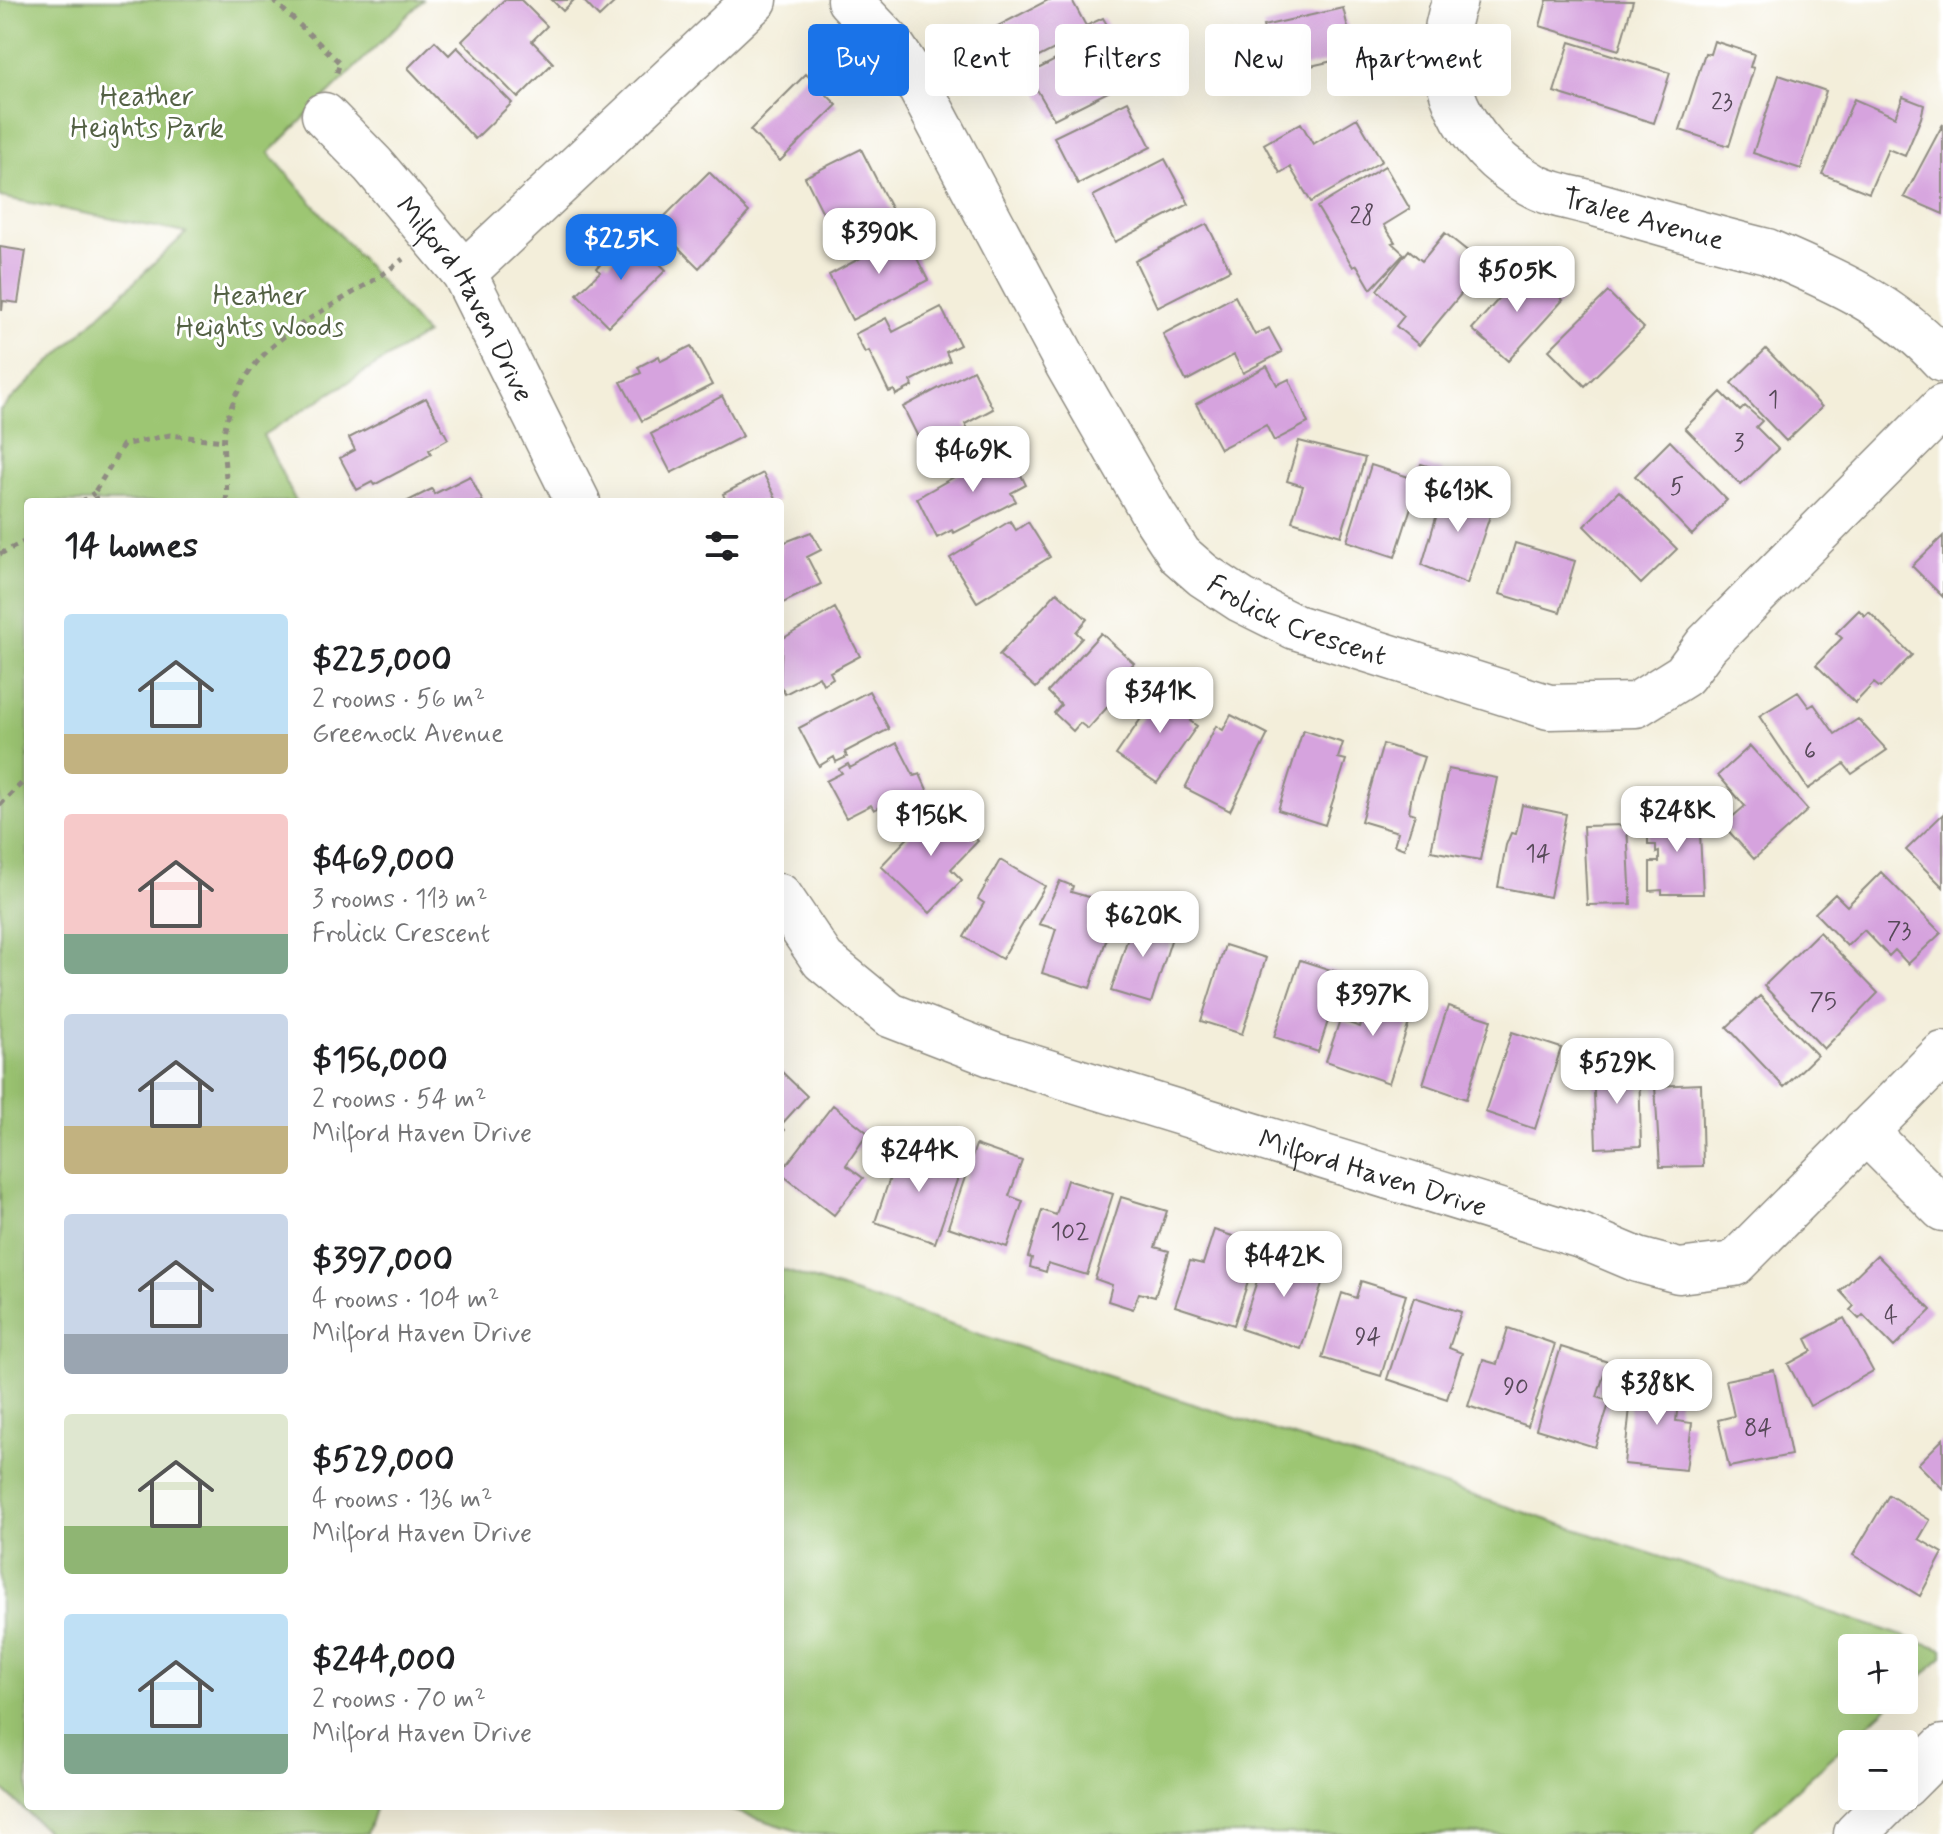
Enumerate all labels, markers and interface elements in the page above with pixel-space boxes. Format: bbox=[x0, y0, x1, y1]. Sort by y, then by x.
chip: Buy bbox=[808, 24, 909, 96]
chip: Rent bbox=[925, 24, 1039, 96]
chip: Filters bbox=[1055, 24, 1189, 96]
chip: New bbox=[1205, 24, 1311, 96]
chip: Apartment bbox=[1327, 24, 1511, 96]
park label: Heather Heights Park bbox=[70, 79, 224, 148]
house number: 23 bbox=[1711, 87, 1733, 118]
street label: Tralee Avenue bbox=[1559, 181, 1728, 260]
street label: Milford Haven Drive bbox=[386, 189, 541, 409]
house number: 28 bbox=[1350, 201, 1374, 232]
pin: $390K bbox=[823, 208, 935, 276]
pin: $225K bbox=[565, 214, 677, 282]
text: $390K bbox=[841, 217, 917, 251]
text: $225K bbox=[584, 223, 658, 257]
pin: $505K bbox=[1461, 246, 1573, 314]
text: $505K bbox=[1478, 255, 1556, 289]
park label: Heather Heights Woods bbox=[176, 278, 344, 347]
house number: 1 bbox=[1768, 385, 1778, 416]
pin: $469K bbox=[917, 426, 1029, 494]
house number: 3 bbox=[1734, 428, 1745, 459]
text: $469K bbox=[935, 435, 1011, 469]
pin: $613K bbox=[1402, 466, 1514, 534]
house number: 5 bbox=[1670, 472, 1684, 503]
text: $613K bbox=[1424, 475, 1492, 509]
text: 14 homes bbox=[64, 524, 198, 569]
icon: filters bbox=[700, 524, 744, 568]
street label: Frolick Crescent bbox=[1199, 567, 1391, 676]
text: $225,000 bbox=[312, 638, 452, 683]
icon: home bbox=[128, 646, 224, 742]
pin: $341K bbox=[1104, 667, 1216, 735]
text: $341K bbox=[1124, 676, 1196, 710]
text: 2 rooms · 56 m² bbox=[312, 683, 485, 717]
text: Greenock Avenue bbox=[312, 717, 504, 751]
house number: 6 bbox=[1804, 736, 1816, 767]
pin: $248K bbox=[1621, 786, 1733, 854]
pin: $156K bbox=[875, 790, 987, 858]
text: $248K bbox=[1639, 795, 1715, 829]
text: $156K bbox=[895, 799, 967, 833]
text: $469,000 bbox=[312, 838, 455, 883]
house number: 14 bbox=[1525, 839, 1551, 870]
icon: home bbox=[128, 846, 224, 942]
text: 3 rooms · 113 m² bbox=[312, 883, 488, 917]
pin: $620K bbox=[1087, 891, 1199, 959]
text: $620K bbox=[1105, 900, 1181, 934]
house number: 73 bbox=[1887, 916, 1911, 947]
text: Frolick Crescent bbox=[312, 917, 490, 951]
pin: $397K bbox=[1317, 970, 1429, 1038]
text: $397K bbox=[1335, 979, 1411, 1013]
house number: 75 bbox=[1809, 987, 1837, 1018]
text: $156,000 bbox=[312, 1038, 448, 1083]
pin: $529K bbox=[1561, 1038, 1673, 1106]
icon: home bbox=[128, 1046, 224, 1142]
text: $529K bbox=[1579, 1047, 1655, 1081]
text: 2 rooms · 54 m² bbox=[312, 1083, 487, 1117]
text: Milford Haven Drive bbox=[312, 1117, 532, 1151]
street label: Milford Haven Drive bbox=[1254, 1122, 1491, 1227]
pin: $244K bbox=[863, 1126, 975, 1194]
text: $244K bbox=[880, 1135, 958, 1169]
house number: 102 bbox=[1051, 1217, 1089, 1248]
pin: $442K bbox=[1228, 1231, 1340, 1299]
text: $397,000 bbox=[312, 1238, 453, 1283]
text: $442K bbox=[1244, 1240, 1324, 1274]
icon: home bbox=[128, 1246, 224, 1342]
text: 4 rooms · 104 m² bbox=[312, 1283, 499, 1317]
house number: 4 bbox=[1884, 1301, 1898, 1332]
text: Milford Haven Drive bbox=[312, 1317, 532, 1351]
house number: 94 bbox=[1355, 1322, 1381, 1353]
pin: $388K bbox=[1601, 1359, 1713, 1427]
text: $388K bbox=[1620, 1368, 1694, 1402]
house number: 90 bbox=[1503, 1372, 1529, 1403]
house number: 84 bbox=[1744, 1413, 1772, 1444]
text: $529,000 bbox=[312, 1438, 455, 1483]
icon: home bbox=[128, 1446, 224, 1542]
text: 4 rooms · 136 m² bbox=[312, 1483, 492, 1517]
text: Milford Haven Drive bbox=[312, 1517, 532, 1551]
map controls bbox=[1838, 1634, 1918, 1810]
button: + bbox=[1838, 1634, 1918, 1714]
text: $244,000 bbox=[312, 1638, 456, 1683]
icon: home bbox=[128, 1646, 224, 1742]
text: 2 rooms · 70 m² bbox=[312, 1683, 486, 1717]
text: Milford Haven Drive bbox=[312, 1717, 532, 1751]
button: − bbox=[1838, 1730, 1918, 1810]

